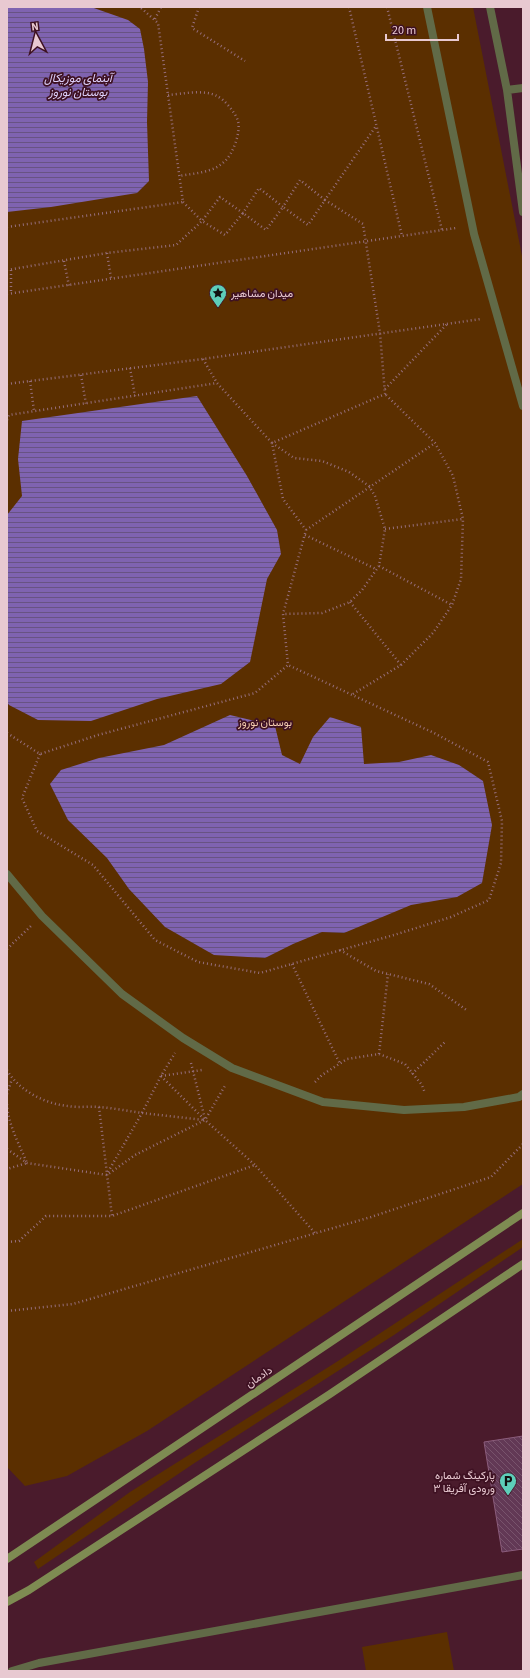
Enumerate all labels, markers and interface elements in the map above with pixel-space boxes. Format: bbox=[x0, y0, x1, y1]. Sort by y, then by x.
north arrow bbox=[16, 16, 56, 56]
scale bar bbox=[386, 16, 458, 42]
text: N bbox=[30, 19, 39, 34]
text: 20 m bbox=[392, 22, 416, 39]
water label: آبنمای موزیکال بوستان نوروز bbox=[44, 70, 115, 101]
place icon: میدان مشاهیر bbox=[208, 283, 228, 308]
place label: میدان مشاهیر bbox=[230, 286, 293, 301]
park label: بوستان نوروز bbox=[237, 715, 292, 730]
street label: دادمان bbox=[243, 1363, 275, 1391]
place label: پارکینگ شماره ۳ ورودی آفریقا bbox=[433, 1468, 495, 1496]
parking icon: پارکینگ شماره ۳ ورودی آفریقا bbox=[498, 1471, 518, 1496]

